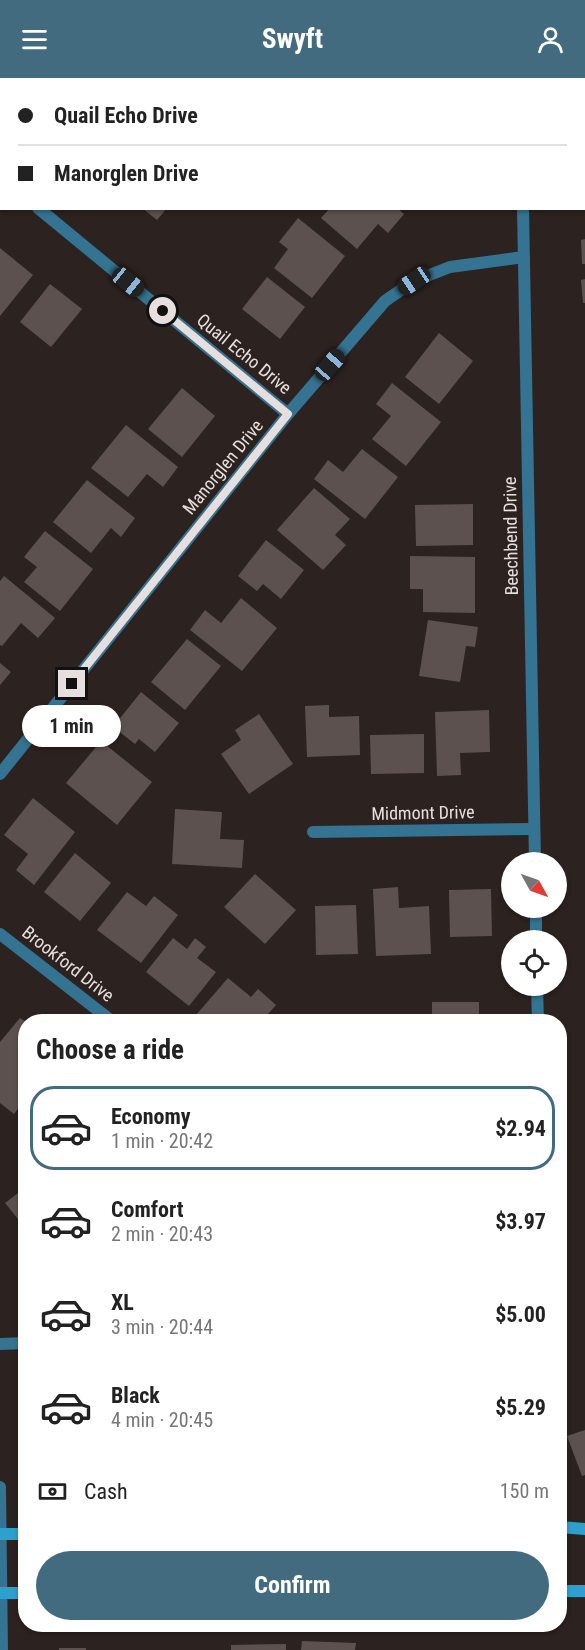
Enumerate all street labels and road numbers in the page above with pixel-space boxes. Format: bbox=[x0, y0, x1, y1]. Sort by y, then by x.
street label: Quail Echo Drive bbox=[193, 309, 296, 398]
street label: Manorglen Drive bbox=[178, 415, 267, 518]
street label: Beechbend Drive bbox=[499, 476, 522, 596]
street label: Midmont Drive bbox=[371, 801, 475, 824]
street label: Brookford Drive bbox=[18, 921, 118, 1006]

